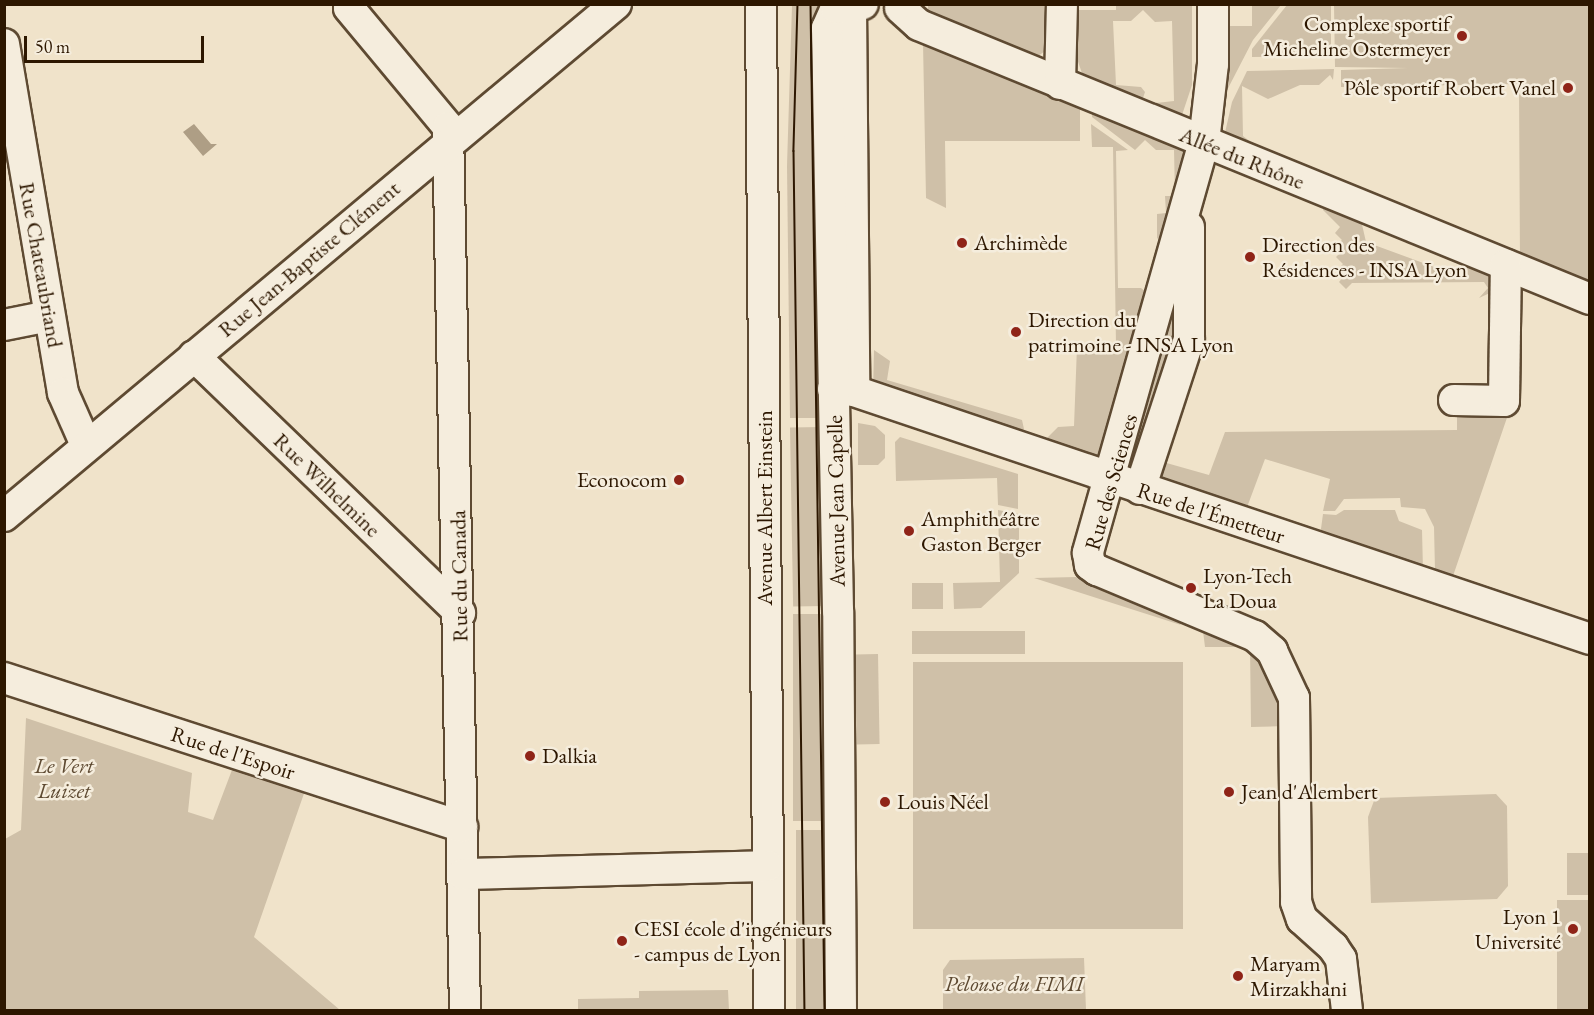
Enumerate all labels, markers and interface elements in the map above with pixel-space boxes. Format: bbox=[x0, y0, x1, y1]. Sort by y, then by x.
place label: Complexe sportif Micheline Ostermeyer bbox=[1263, 10, 1450, 62]
scale bar bbox=[27, 24, 207, 62]
marker: Complexe sportif Micheline Ostermeyer bbox=[1455, 29, 1469, 43]
text: 50 m bbox=[35, 35, 70, 58]
place label: Pôle sportif Robert Vanel bbox=[1344, 75, 1556, 101]
marker: Pôle sportif Robert Vanel bbox=[1561, 81, 1575, 95]
street label: Allée du Rhône bbox=[1176, 121, 1308, 195]
street label: Rue Jean-Baptiste Clément bbox=[213, 175, 405, 343]
street label: Rue Chateaubriand bbox=[13, 180, 69, 350]
place label: Archimède bbox=[974, 230, 1067, 256]
place label: Direction des Résidences - INSA Lyon bbox=[1262, 231, 1467, 282]
marker: Archimède bbox=[955, 236, 969, 250]
marker: Direction des Résidences - INSA Lyon bbox=[1243, 250, 1257, 264]
place label: Direction du patrimoine - INSA Lyon bbox=[1028, 306, 1234, 358]
marker: Direction du patrimoine - INSA Lyon bbox=[1009, 325, 1023, 339]
street label: Avenue Albert Einstein bbox=[752, 410, 778, 606]
street label: Rue des Sciences bbox=[1079, 411, 1143, 553]
street label: Avenue Jean Capelle bbox=[821, 415, 851, 587]
street label: Rue Wilhelmine bbox=[268, 427, 386, 543]
place label: Econocom bbox=[577, 467, 667, 493]
marker: Econocom bbox=[672, 473, 686, 487]
street label: Rue de l'Émetteur bbox=[1134, 477, 1288, 549]
place label: Amphithéâtre Gaston Berger bbox=[921, 505, 1041, 556]
street label: Rue du Canada bbox=[445, 510, 473, 642]
marker: Amphithéâtre Gaston Berger bbox=[902, 524, 916, 538]
place label: Lyon-Tech La Doua bbox=[1203, 562, 1292, 614]
marker: Lyon-Tech La Doua bbox=[1184, 581, 1198, 595]
street label: Rue de l'Espoir bbox=[168, 721, 298, 785]
place label: Dalkia bbox=[542, 743, 597, 769]
marker: Dalkia bbox=[523, 749, 537, 763]
park label: Le Vert Luizet bbox=[34, 752, 94, 804]
place label: Jean d'Alembert bbox=[1241, 779, 1378, 805]
marker: Jean d'Alembert bbox=[1222, 785, 1236, 799]
place label: Louis Néel bbox=[897, 789, 989, 815]
marker: Louis Néel bbox=[878, 795, 892, 809]
place label: Lyon 1 Université bbox=[1475, 903, 1561, 954]
place label: CESI école d'ingénieurs - campus de Lyon bbox=[634, 915, 832, 966]
marker: Lyon 1 Université bbox=[1566, 922, 1580, 936]
marker: CESI école d'ingénieurs - campus de Lyon bbox=[615, 934, 629, 948]
place label: Maryam Mirzakhani bbox=[1250, 950, 1347, 1002]
marker: Maryam Mirzakhani bbox=[1231, 969, 1245, 983]
park label: Pelouse du FIMI bbox=[944, 971, 1084, 997]

